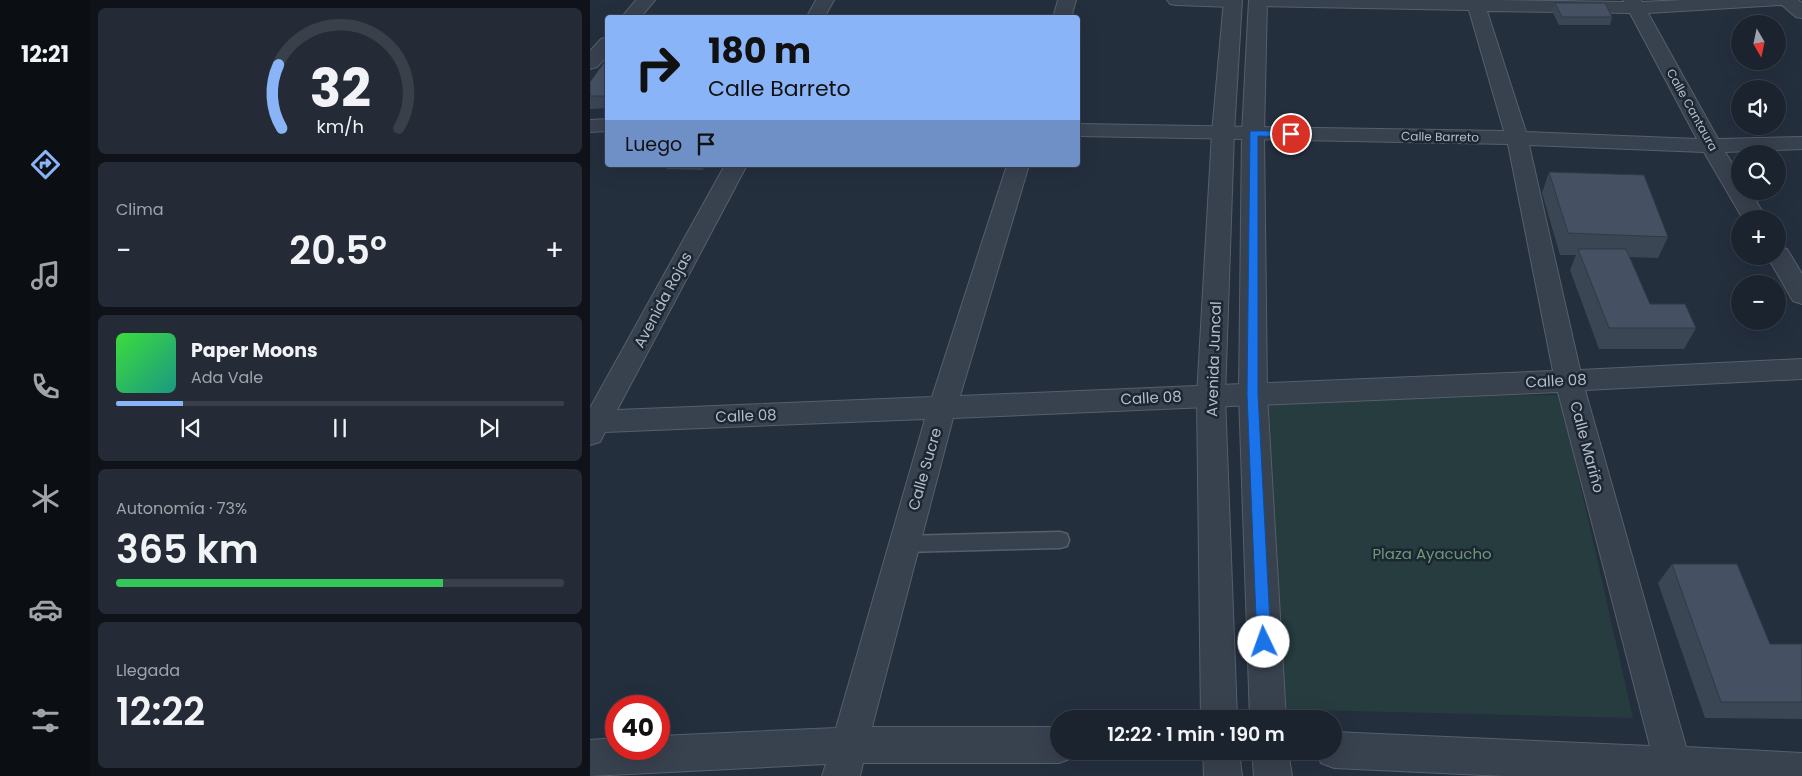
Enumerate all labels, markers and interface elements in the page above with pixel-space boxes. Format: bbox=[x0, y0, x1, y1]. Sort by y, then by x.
north arrow bbox=[1731, 15, 1786, 70]
map controls bbox=[1731, 15, 1786, 330]
text: 180 m bbox=[708, 26, 811, 75]
icon: right bbox=[625, 35, 690, 100]
text: 12:21 bbox=[21, 39, 69, 70]
text: 32 bbox=[309, 52, 371, 125]
street label: Calle Cantaura bbox=[1663, 66, 1722, 154]
text: Calle Barreto bbox=[708, 73, 851, 104]
button: sound bbox=[1731, 80, 1786, 135]
pin bbox=[1270, 113, 1312, 155]
text: km/h bbox=[316, 114, 364, 139]
icon: arrive bbox=[1277, 120, 1305, 148]
street label: Calle Barreto bbox=[1401, 127, 1479, 146]
icon: arrive bbox=[692, 130, 720, 158]
text: Luego bbox=[625, 131, 682, 158]
button: search bbox=[1731, 145, 1786, 200]
icon: directions bbox=[28, 147, 63, 182]
text: Clima bbox=[116, 198, 164, 221]
button: + bbox=[1731, 210, 1786, 265]
text: 20.5° bbox=[289, 224, 387, 277]
text: − bbox=[116, 231, 131, 270]
text: + bbox=[545, 231, 564, 270]
street label: Avenida Rojas bbox=[628, 248, 697, 351]
icon: music bbox=[28, 258, 63, 293]
button: − bbox=[1731, 275, 1786, 330]
street label: Avenida Juncal bbox=[1201, 301, 1226, 417]
text: Paper Moons bbox=[191, 337, 318, 364]
text: Ada Vale bbox=[191, 366, 263, 389]
street label: Calle 08 bbox=[1525, 368, 1587, 393]
icon: phone bbox=[28, 369, 63, 404]
street label: Calle 08 bbox=[1120, 385, 1182, 410]
street label: Calle Mariño bbox=[1565, 399, 1610, 495]
street label: Calle 08 bbox=[715, 404, 777, 427]
icon: previous bbox=[177, 414, 205, 442]
icon: pause bbox=[326, 414, 354, 442]
icon: next bbox=[475, 414, 503, 442]
street label: Calle Sucre bbox=[903, 425, 946, 513]
icon: climate bbox=[28, 481, 63, 516]
text: Autonomía · 73% bbox=[116, 497, 247, 520]
text: 365 km bbox=[116, 523, 259, 576]
park label: Plaza Ayacucho bbox=[1372, 543, 1492, 564]
icon: car bbox=[28, 592, 63, 627]
position arrow bbox=[1237, 615, 1289, 667]
text: Llegada bbox=[116, 659, 180, 682]
text: 12:22 bbox=[116, 685, 205, 738]
speed limit sign: 40 bbox=[605, 695, 670, 760]
icon: filters bbox=[28, 703, 63, 738]
text: 12:22 · 1 min · 190 m bbox=[1107, 721, 1285, 748]

